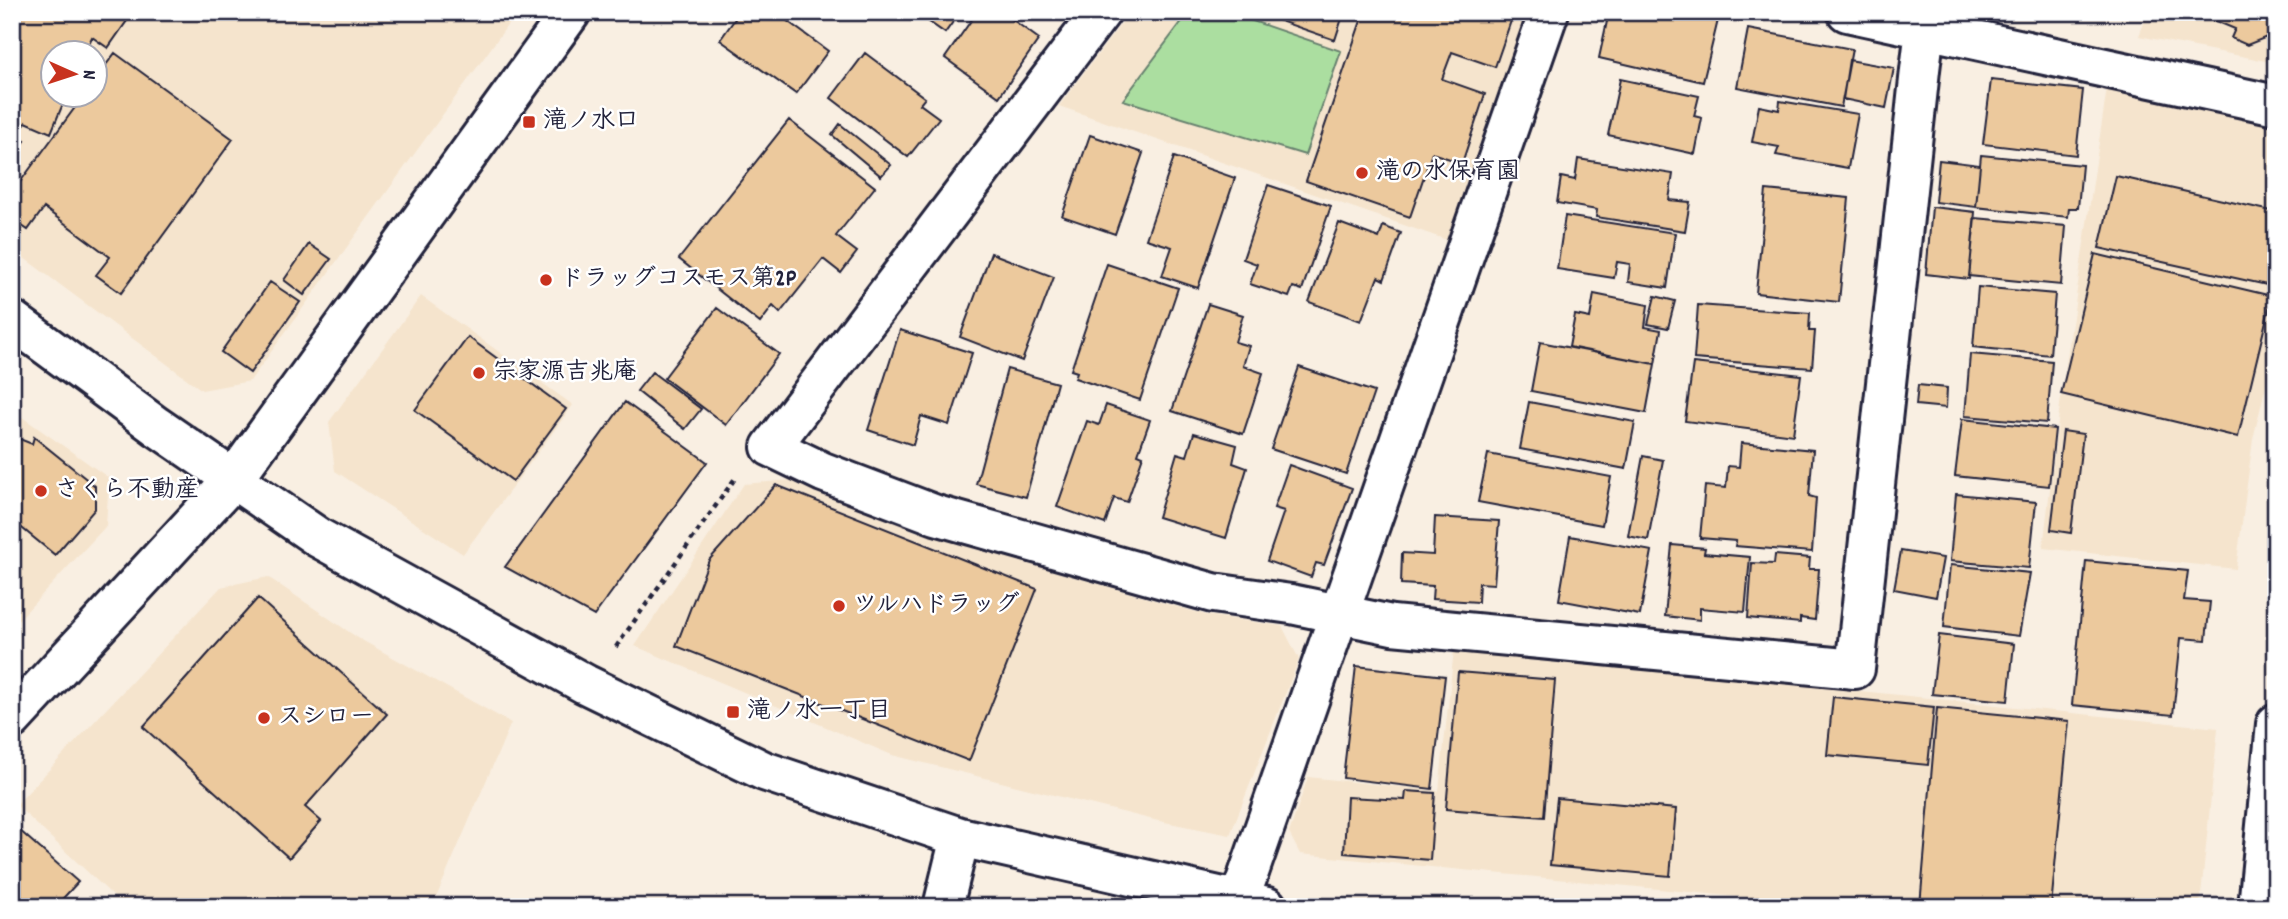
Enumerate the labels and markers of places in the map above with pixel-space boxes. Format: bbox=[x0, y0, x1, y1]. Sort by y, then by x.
place label: 滝ノ水口 bbox=[543, 105, 639, 139]
marker: 滝ノ水口 bbox=[521, 114, 537, 130]
place label: 滝の水保育園 bbox=[1376, 156, 1520, 190]
marker: 滝の水保育園 bbox=[1354, 165, 1370, 181]
place label: ドラッグコスモス第2P bbox=[560, 263, 797, 297]
marker: ドラッグコスモス第2P bbox=[538, 272, 554, 288]
place label: 宗家源吉兆庵 bbox=[493, 356, 637, 390]
marker: 宗家源吉兆庵 bbox=[471, 365, 487, 381]
place label: さくら不動産 bbox=[55, 474, 199, 508]
marker: さくら不動産 bbox=[33, 483, 49, 499]
place label: ツルハドラッグ bbox=[853, 589, 1020, 623]
marker: ツルハドラッグ bbox=[831, 598, 847, 614]
place label: 滝ノ水一丁目 bbox=[747, 695, 891, 729]
place label: スシロー bbox=[278, 701, 374, 735]
marker: 滝ノ水一丁目 bbox=[725, 704, 741, 720]
marker: スシロー bbox=[256, 710, 272, 726]

